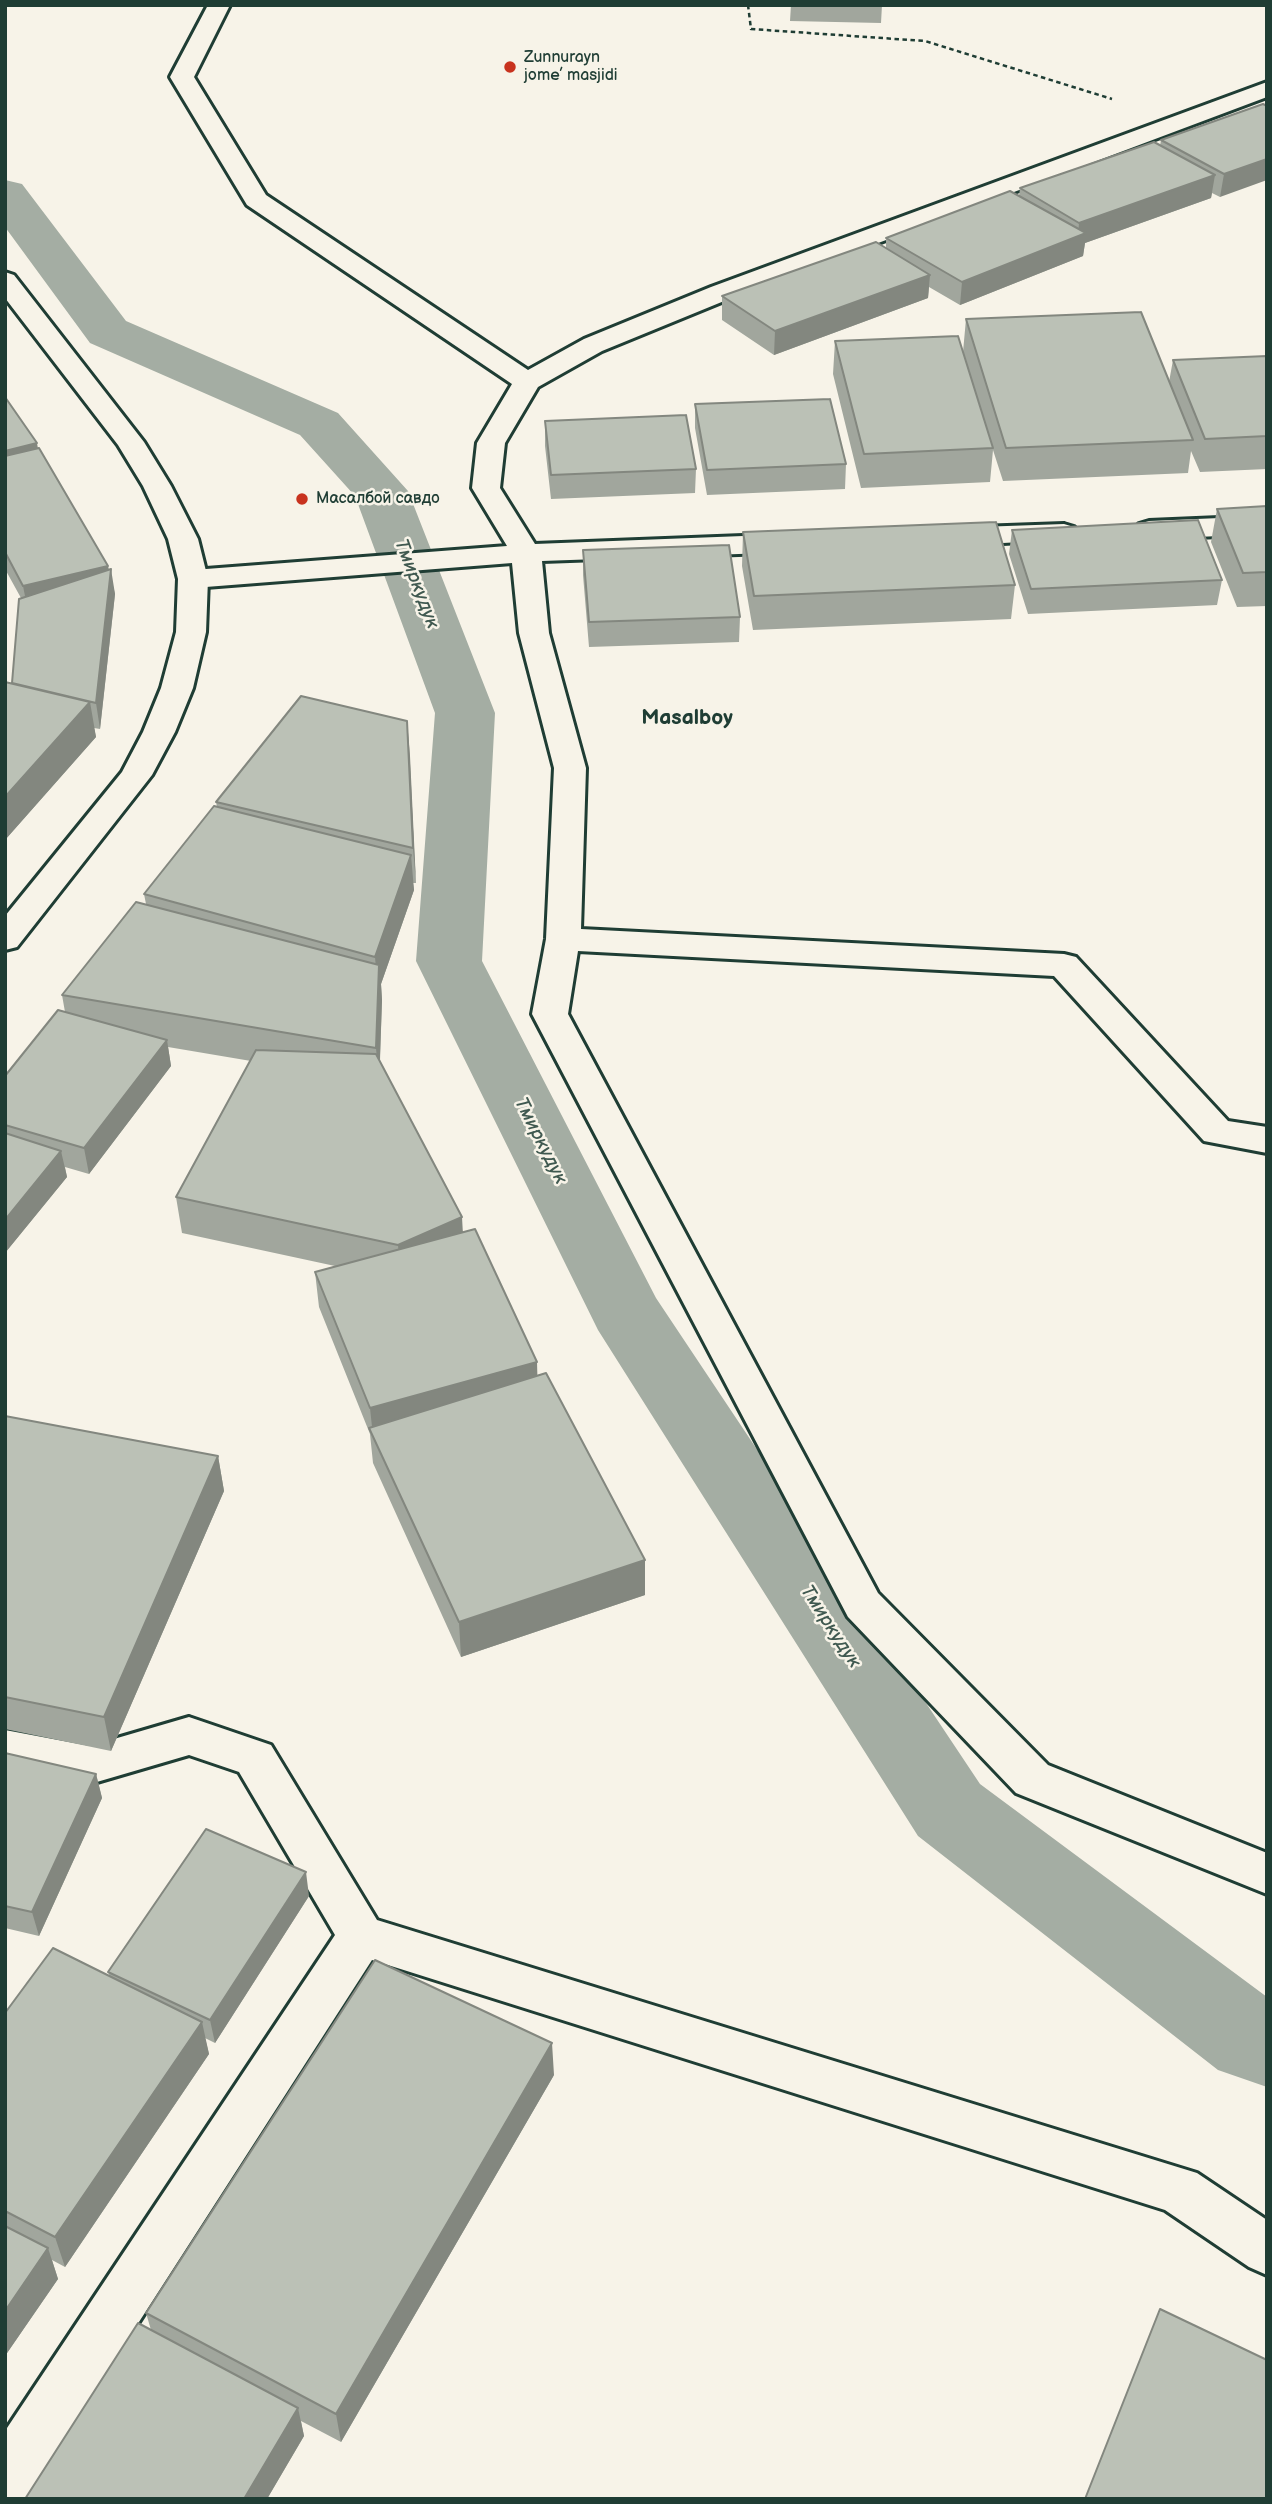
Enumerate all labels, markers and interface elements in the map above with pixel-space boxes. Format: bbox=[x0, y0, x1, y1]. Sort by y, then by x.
place label: Zunnurayn jome’ masjidi bbox=[524, 48, 618, 86]
marker: Zunnurayn jome’ masjidi bbox=[502, 59, 518, 75]
place label: Масалбой савдо bbox=[316, 489, 440, 509]
marker: Масалбой савдо bbox=[294, 491, 310, 507]
water label: Тмиркудук bbox=[388, 536, 444, 632]
district label: Masalboy bbox=[641, 706, 733, 732]
water label: Тмиркудук bbox=[508, 1094, 572, 1188]
water label: Тмиркудук bbox=[795, 1581, 865, 1673]

